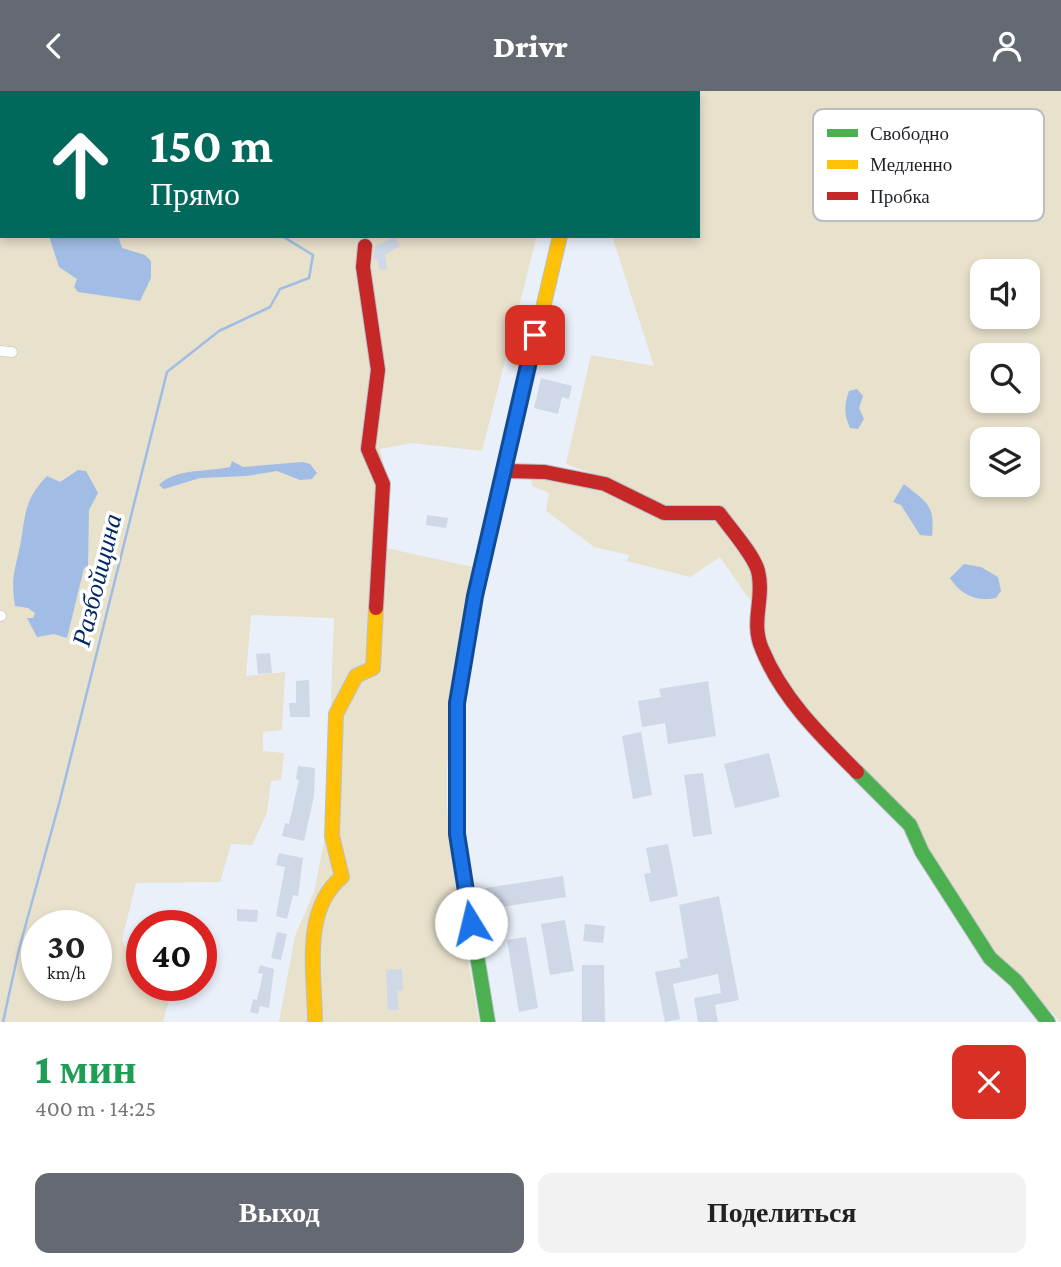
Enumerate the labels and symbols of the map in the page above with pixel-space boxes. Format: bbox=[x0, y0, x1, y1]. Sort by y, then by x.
legend bbox=[813, 109, 1044, 221]
text: Свободно bbox=[870, 123, 949, 144]
text: Медленно bbox=[870, 154, 952, 175]
text: Пробка bbox=[870, 186, 930, 207]
pin bbox=[505, 305, 565, 365]
water label: Разбойщина bbox=[66, 511, 127, 650]
position arrow bbox=[434, 886, 508, 960]
speed limit sign: 40 bbox=[126, 910, 217, 1001]

